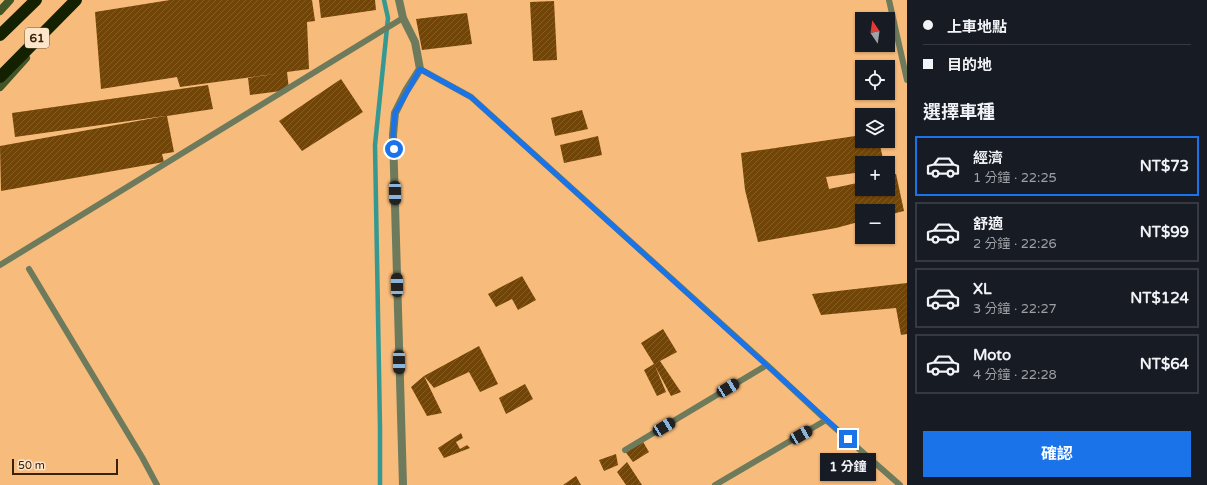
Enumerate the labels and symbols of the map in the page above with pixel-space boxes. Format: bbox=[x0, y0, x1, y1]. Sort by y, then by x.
north arrow bbox=[855, 12, 895, 52]
road number: 61 bbox=[25, 28, 49, 48]
route start bbox=[385, 140, 403, 158]
car bbox=[389, 181, 401, 205]
car bbox=[391, 273, 403, 297]
car bbox=[393, 350, 405, 374]
car bbox=[715, 377, 741, 399]
car bbox=[651, 416, 677, 438]
car bbox=[788, 424, 814, 446]
route end bbox=[839, 430, 857, 448]
callout: 1 分鐘 bbox=[820, 453, 876, 481]
scale bar bbox=[12, 457, 118, 476]

